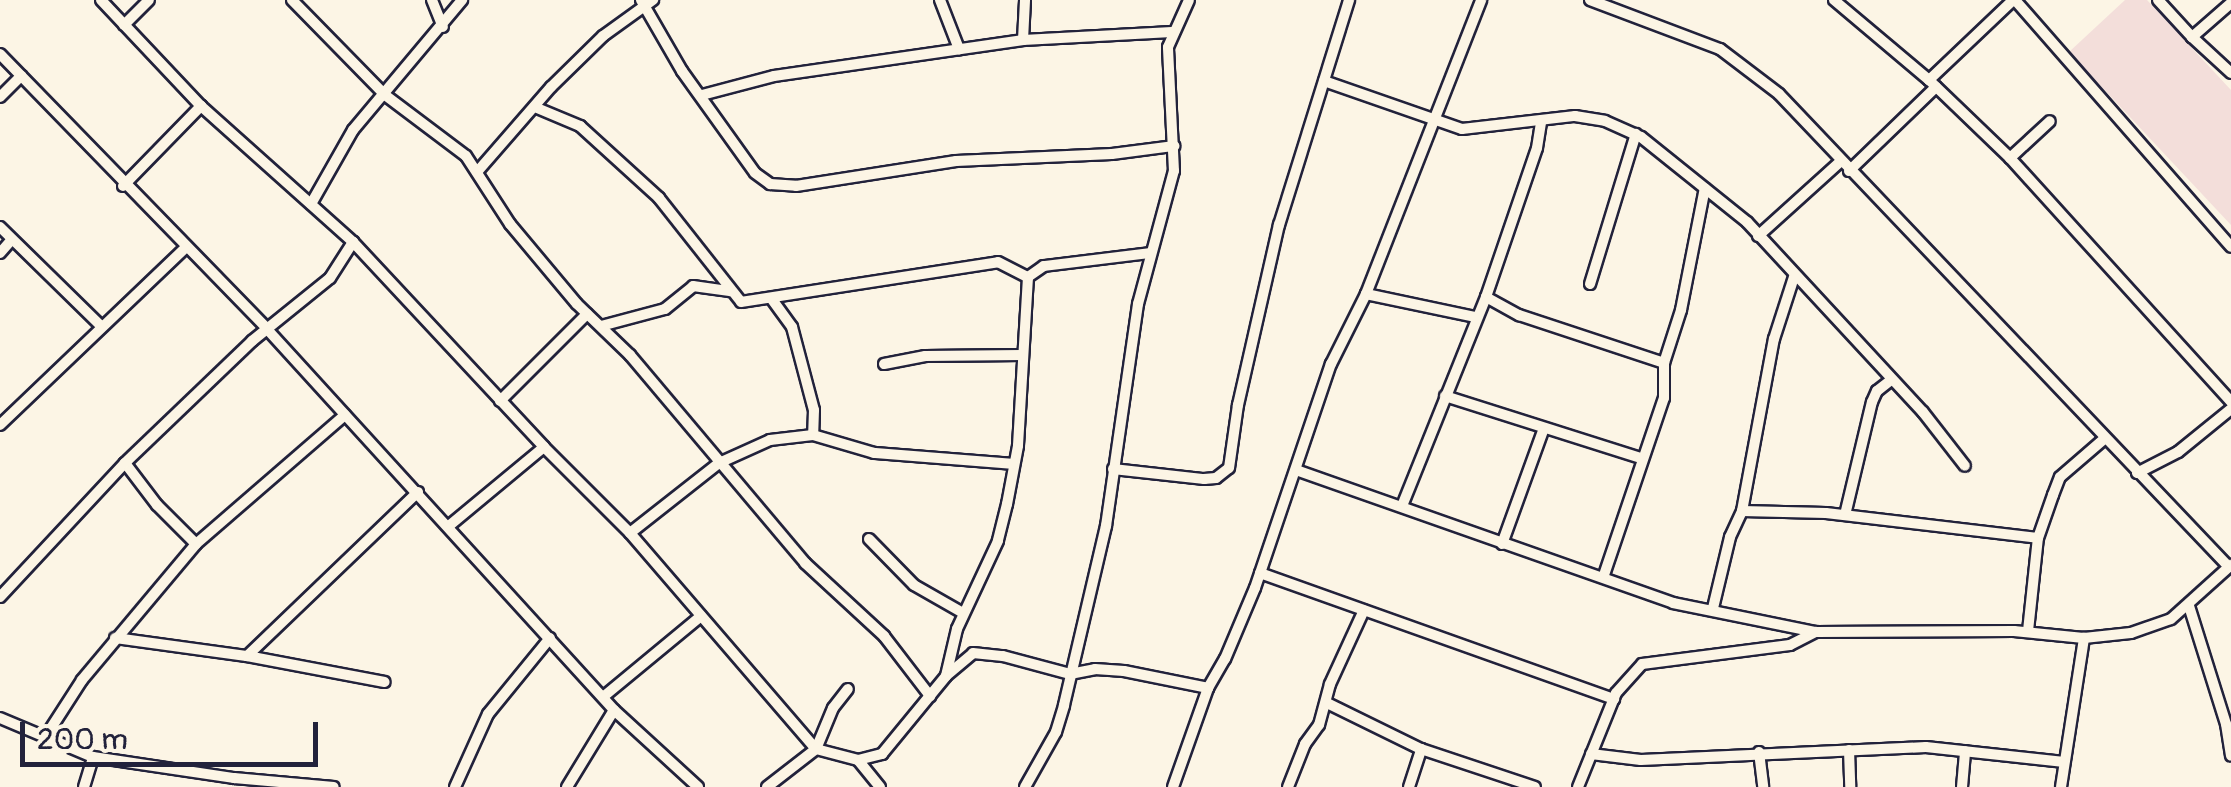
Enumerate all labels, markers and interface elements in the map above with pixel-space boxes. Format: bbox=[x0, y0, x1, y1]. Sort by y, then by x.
scale bar bbox=[25, 702, 322, 764]
text: 200 m bbox=[37, 721, 128, 758]

